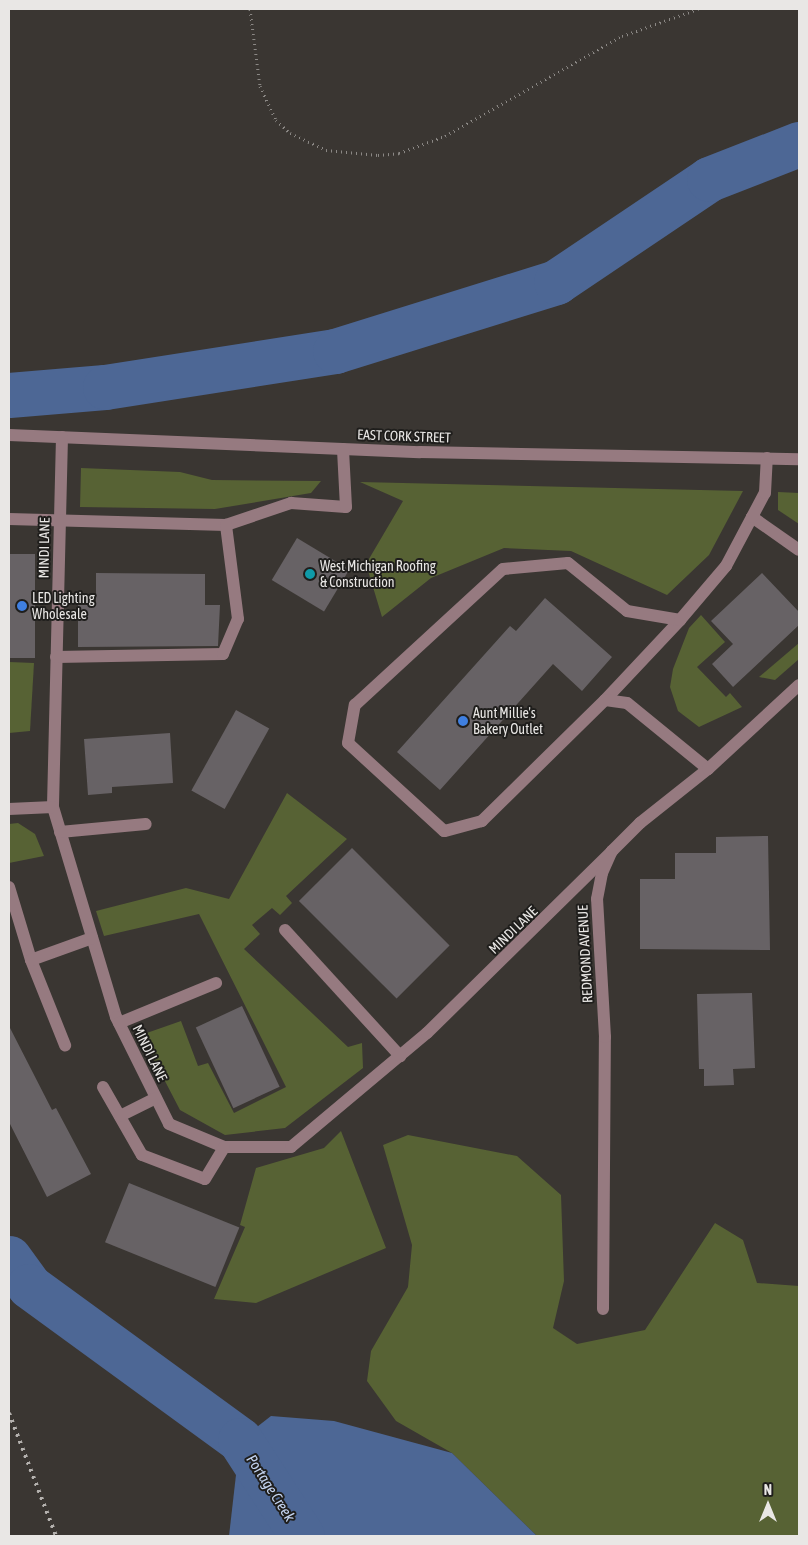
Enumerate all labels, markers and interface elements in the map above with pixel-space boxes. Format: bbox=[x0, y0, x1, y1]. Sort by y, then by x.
street label: EAST CORK STREET bbox=[357, 426, 451, 446]
street label: MINDI LANE bbox=[35, 517, 53, 579]
place label: West Michigan Roofing & Construction bbox=[320, 558, 436, 590]
marker: West Michigan Roofing & Construction bbox=[304, 568, 316, 580]
place label: LED Lighting Wholesale bbox=[32, 590, 95, 622]
marker: LED Lighting Wholesale bbox=[16, 600, 28, 612]
place label: Aunt Millie's Bakery Outlet bbox=[473, 705, 543, 738]
marker: Aunt Millie's Bakery Outlet bbox=[457, 715, 469, 727]
street label: MINDI LANE bbox=[485, 903, 541, 957]
street label: REDMOND AVENUE bbox=[574, 904, 596, 1004]
street label: MINDI LANE bbox=[129, 1022, 171, 1084]
water label: Portage Creek bbox=[243, 1451, 299, 1525]
north arrow bbox=[743, 1480, 793, 1530]
text: N bbox=[764, 1482, 772, 1498]

